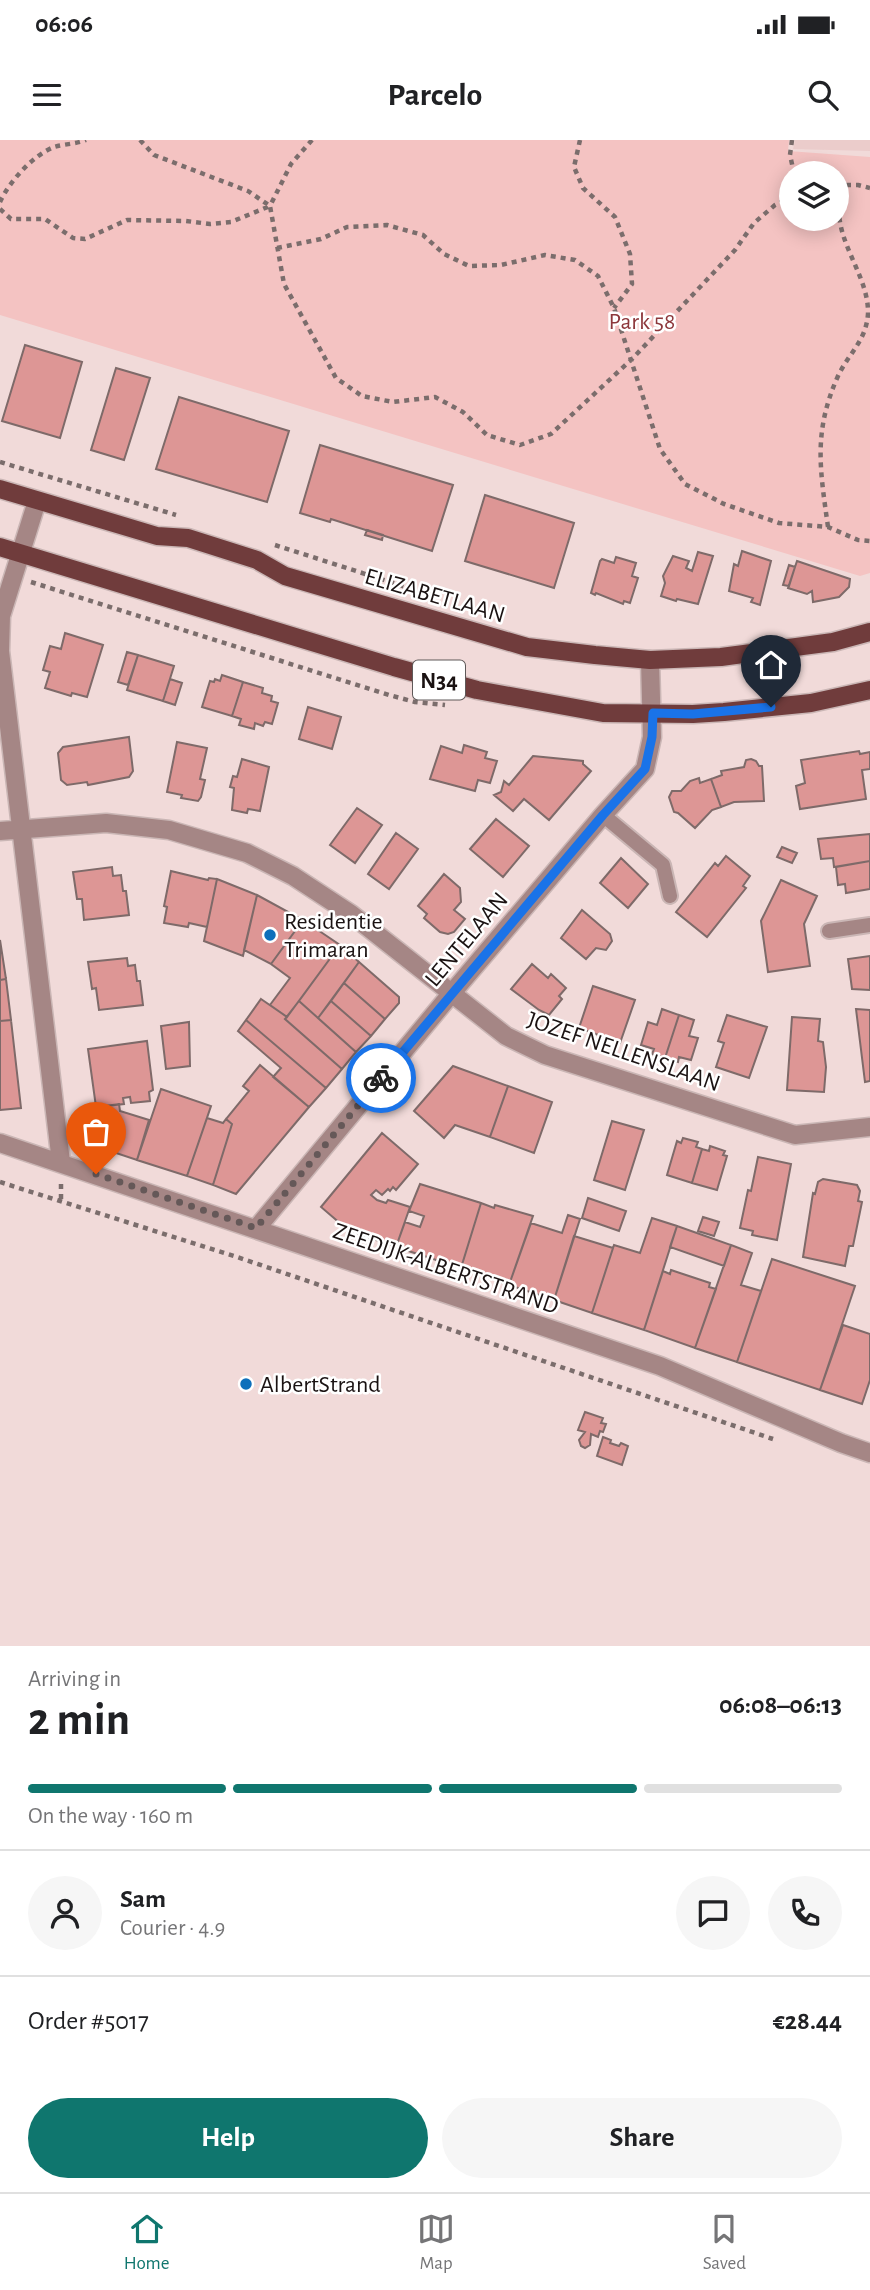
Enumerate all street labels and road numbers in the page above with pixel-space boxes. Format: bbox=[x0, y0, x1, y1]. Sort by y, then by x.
street label: ELIZABETLAAN bbox=[362, 564, 508, 627]
road number: N34 bbox=[413, 660, 465, 700]
street label: LENTELAAN bbox=[421, 888, 513, 991]
street label: JOZEF NELLENSLAAN bbox=[524, 1008, 723, 1096]
street label: ZEEDIJK-ALBERTSTRAND bbox=[330, 1219, 562, 1319]

